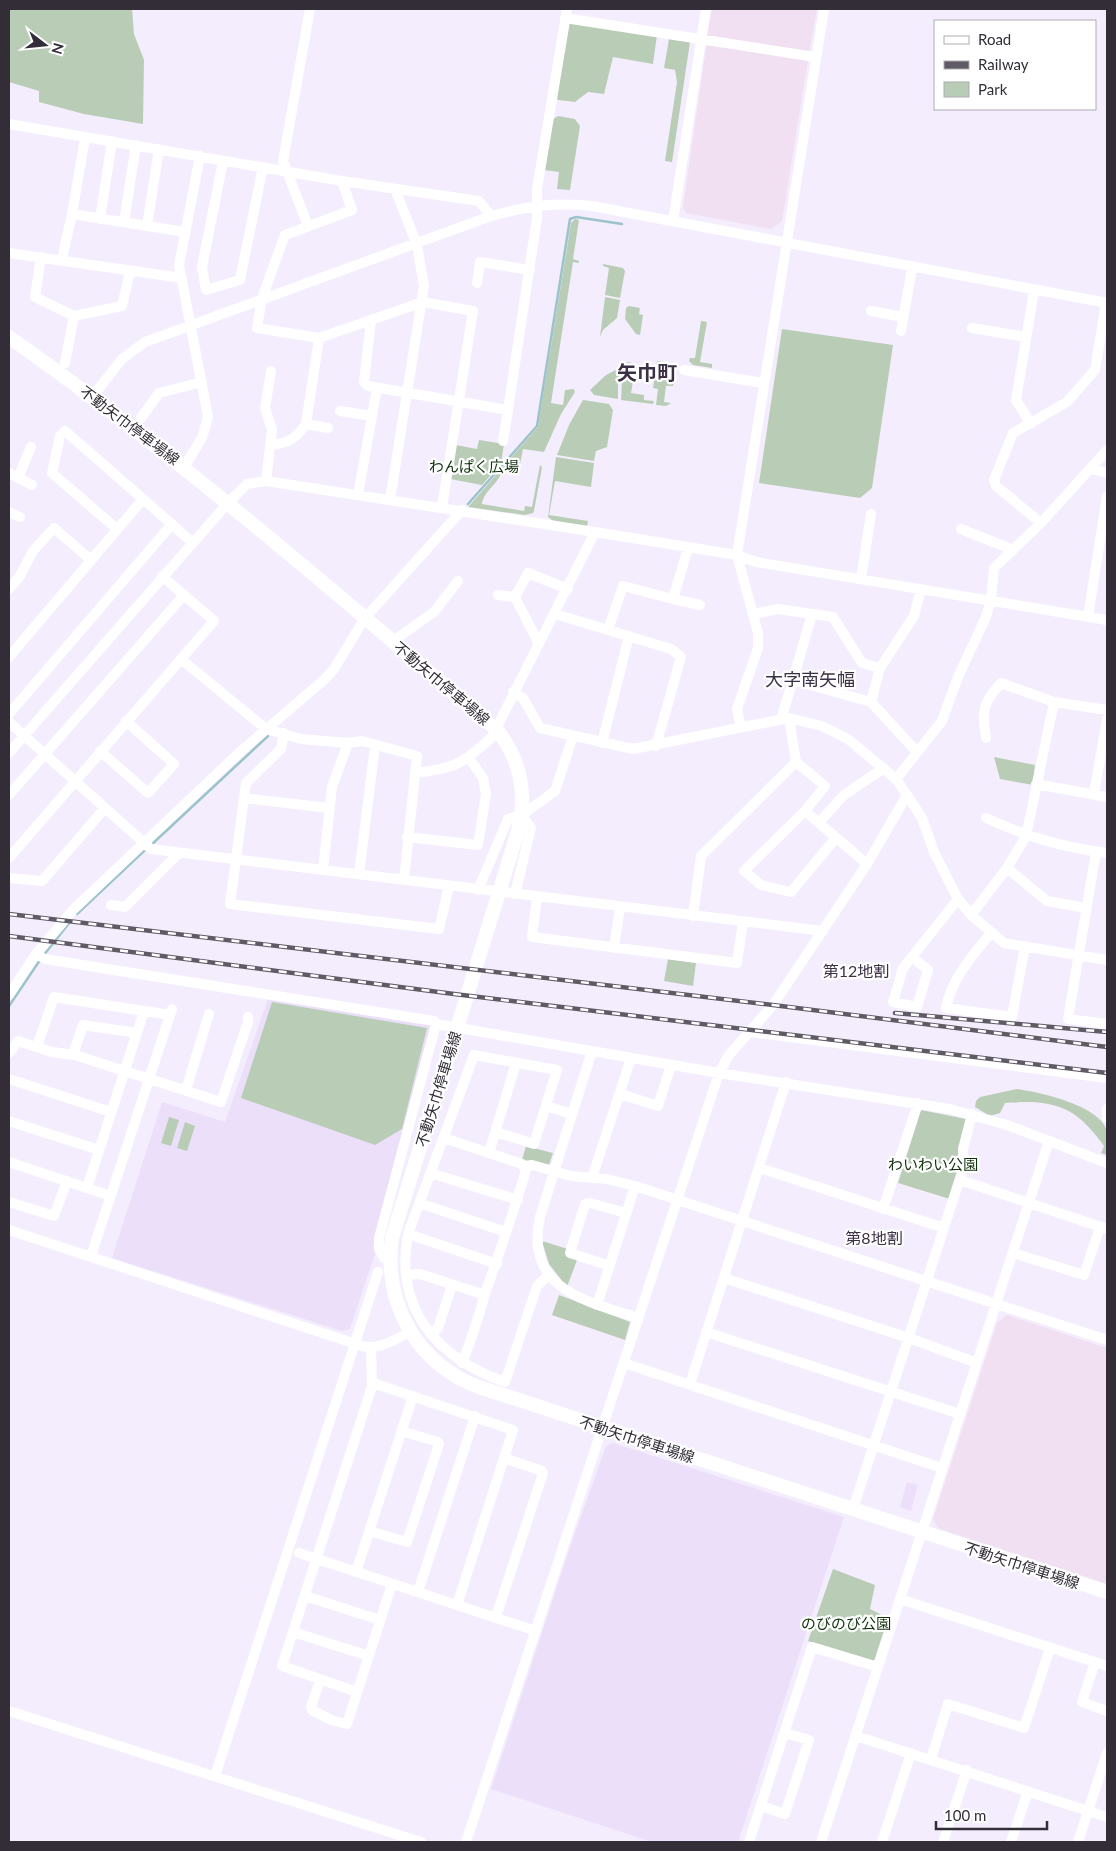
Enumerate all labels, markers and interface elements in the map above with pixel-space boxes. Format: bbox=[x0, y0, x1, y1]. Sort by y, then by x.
north arrow bbox=[20, 20, 70, 70]
legend bbox=[934, 20, 1096, 110]
text: Road bbox=[978, 30, 1011, 48]
text: N bbox=[48, 41, 68, 56]
text: Railway bbox=[978, 55, 1029, 73]
text: Park bbox=[978, 80, 1008, 98]
district label: 矢巾町 bbox=[617, 360, 677, 384]
street label: 不動矢巾停車場線 bbox=[77, 382, 183, 468]
park label: わんぱく広場 bbox=[429, 457, 519, 475]
street label: 不動矢巾停車場線 bbox=[390, 638, 494, 728]
district label: 大字南矢幅 bbox=[765, 668, 855, 690]
district label: 第12地割 bbox=[823, 961, 889, 980]
street label: 不動矢巾停車場線 bbox=[412, 1029, 464, 1149]
park label: わいわい公園 bbox=[888, 1155, 978, 1173]
district label: 第8地割 bbox=[845, 1228, 903, 1247]
street label: 不動矢巾停車場線 bbox=[577, 1412, 697, 1466]
street label: 不動矢巾停車場線 bbox=[962, 1538, 1082, 1592]
park label: のびのび公園 bbox=[801, 1614, 891, 1632]
scale bar bbox=[936, 1798, 1047, 1830]
text: 100 m bbox=[944, 1806, 986, 1824]

